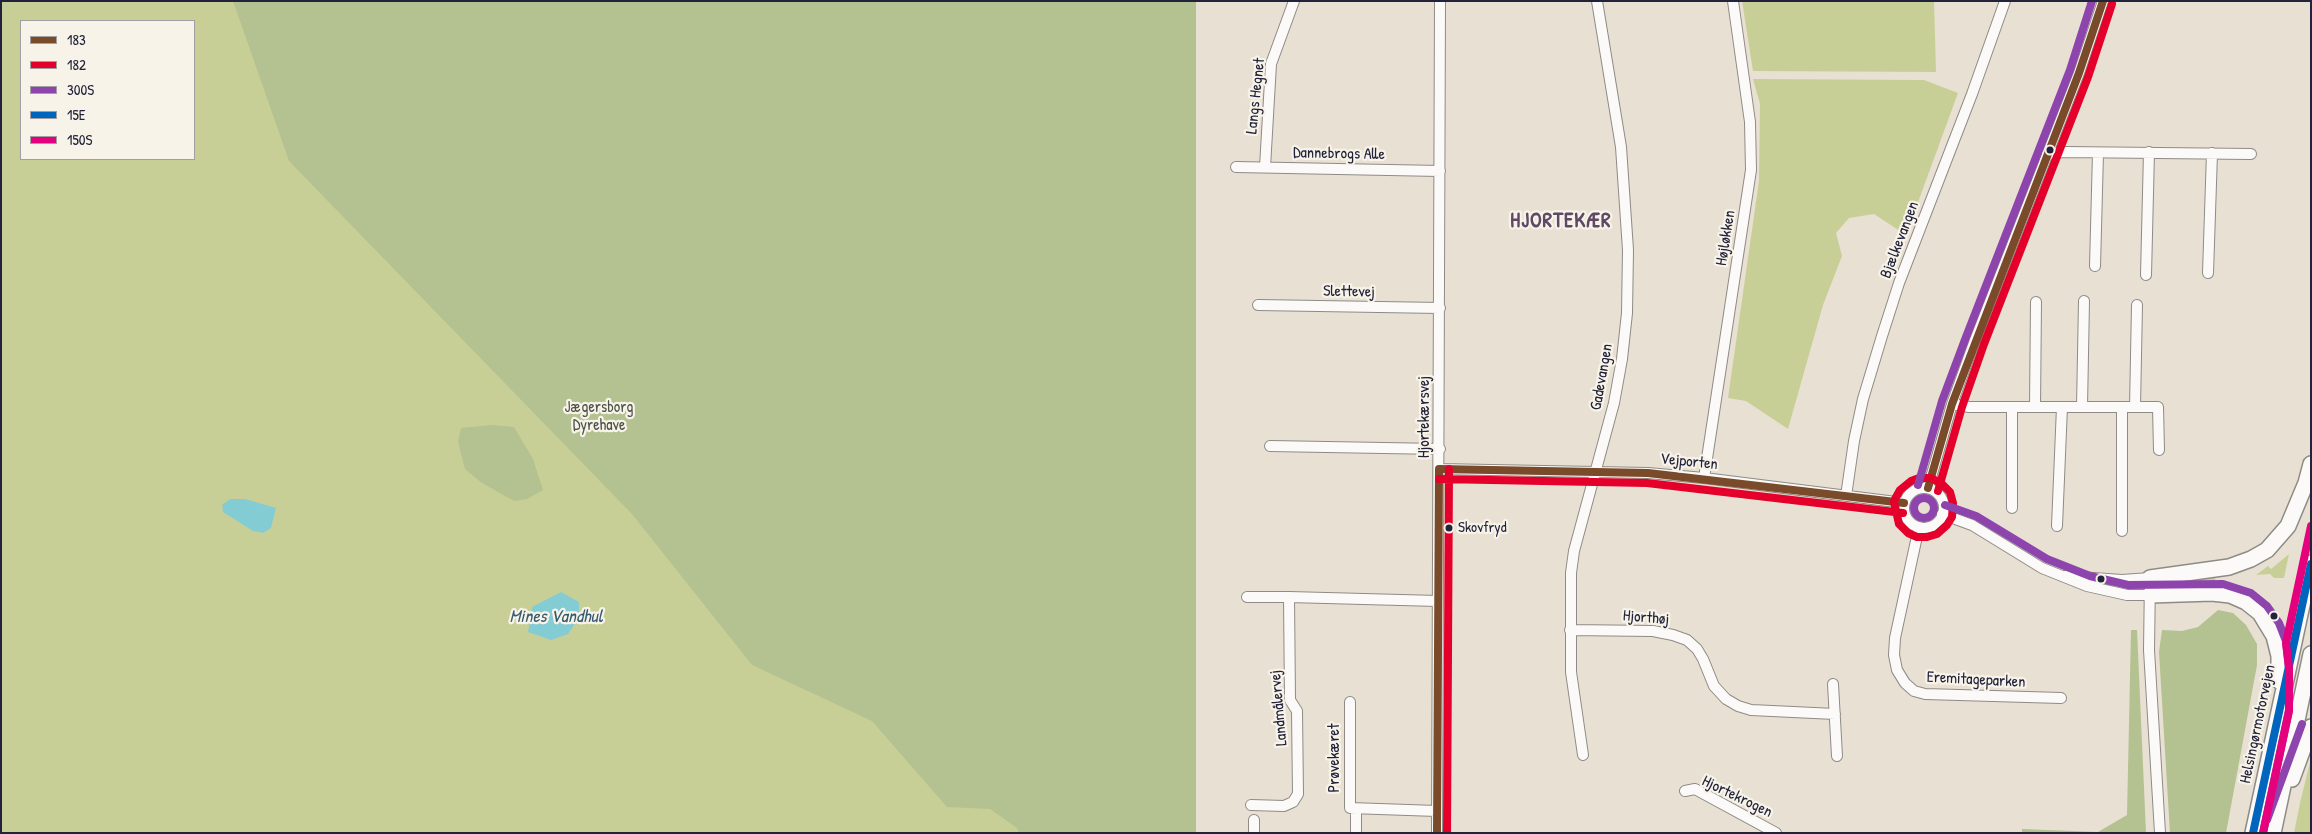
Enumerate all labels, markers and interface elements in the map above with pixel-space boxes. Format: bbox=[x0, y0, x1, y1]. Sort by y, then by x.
legend bbox=[20, 20, 195, 160]
text: 183 bbox=[67, 29, 86, 50]
text: 182 bbox=[67, 54, 86, 75]
street label: Langs Hegnet bbox=[1242, 57, 1270, 135]
text: 300S bbox=[67, 79, 94, 100]
text: 15E bbox=[67, 104, 85, 125]
text: 150S bbox=[67, 129, 92, 150]
street label: Dannebrogs Alle bbox=[1293, 144, 1385, 164]
unlabelled marker bbox=[2045, 145, 2055, 155]
street label: Bjælkevangen bbox=[1877, 199, 1923, 281]
district label: HJORTEKÆR bbox=[1509, 208, 1613, 234]
street label: Højløkken bbox=[1712, 209, 1740, 267]
street label: Slettevej bbox=[1323, 282, 1375, 302]
street label: Gadevangen bbox=[1587, 342, 1617, 412]
street label: Hjortekærsvej bbox=[1415, 376, 1435, 458]
park label: Jægersborg Dyrehave bbox=[565, 398, 633, 436]
street label: Vejporten bbox=[1659, 449, 1719, 475]
place label: Skovfryd bbox=[1458, 519, 1507, 537]
marker: Skovfryd bbox=[1444, 523, 1454, 533]
unlabelled marker bbox=[2096, 574, 2106, 584]
water label: Mines Vandhul bbox=[510, 606, 602, 628]
street label: Hjorthøj bbox=[1622, 606, 1670, 630]
unlabelled marker bbox=[2269, 611, 2279, 621]
street label: Helsingørmotorvejen bbox=[2236, 663, 2280, 785]
street label: Eremitageparken bbox=[1926, 668, 2026, 692]
street label: Landmålervej bbox=[1266, 669, 1292, 747]
street label: Prøvekæret bbox=[1325, 724, 1345, 792]
street label: Hjortekrogen bbox=[1699, 772, 1775, 822]

